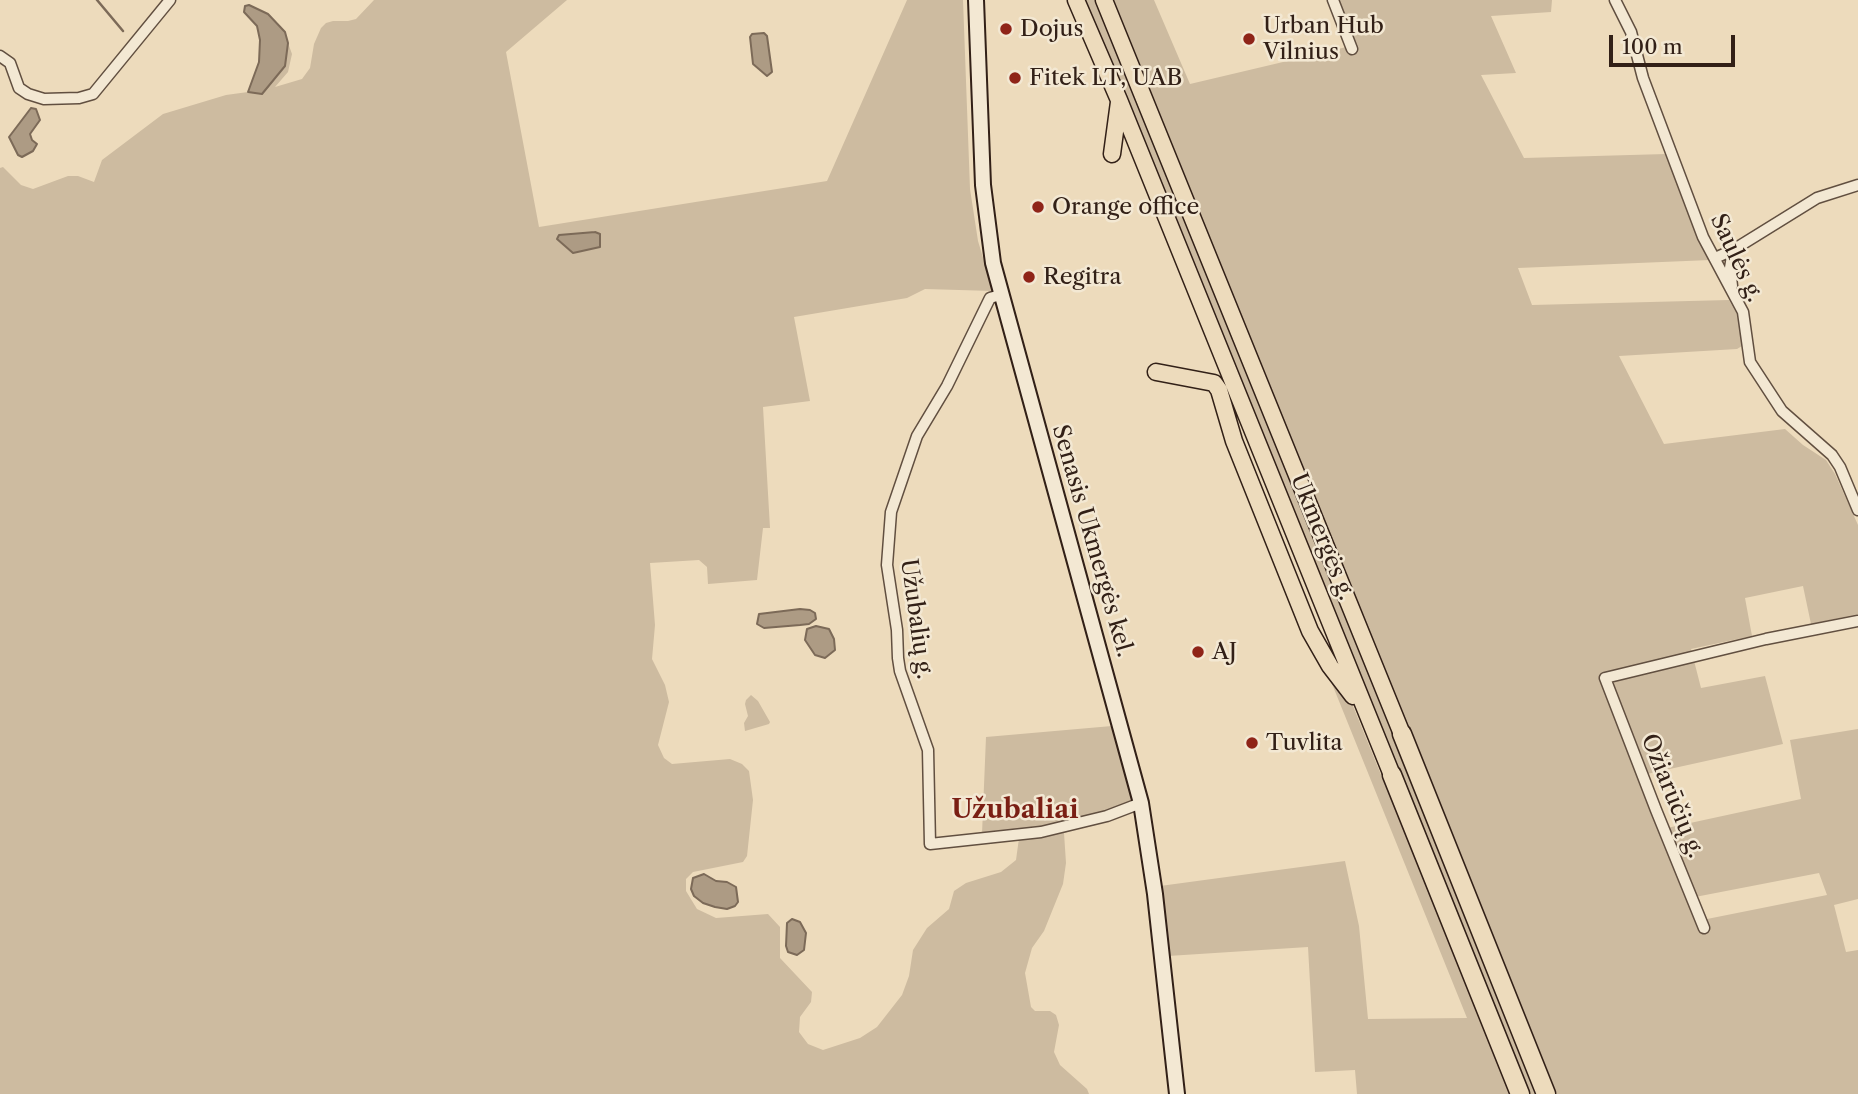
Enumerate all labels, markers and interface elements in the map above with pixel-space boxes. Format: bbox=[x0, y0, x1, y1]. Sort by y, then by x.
place label: Urban Hub Vilnius bbox=[1263, 12, 1384, 66]
place label: Dojus bbox=[1020, 15, 1083, 43]
marker: Dojus bbox=[998, 21, 1014, 37]
scale bar bbox=[1613, 21, 1739, 65]
marker: Urban Hub Vilnius bbox=[1241, 31, 1257, 47]
text: 100 m bbox=[1622, 34, 1683, 59]
place label: Fitek LT, UAB bbox=[1029, 64, 1182, 92]
marker: Fitek LT, UAB bbox=[1007, 70, 1023, 86]
place label: Orange office bbox=[1052, 193, 1199, 221]
marker: Orange office bbox=[1030, 199, 1046, 215]
street label: Saulės g. bbox=[1704, 210, 1768, 306]
place label: Regitra bbox=[1043, 263, 1122, 291]
marker: Regitra bbox=[1021, 269, 1037, 285]
street label: Senasis Ukmergės kel. bbox=[1046, 422, 1138, 660]
street label: Ukmergės g. bbox=[1284, 470, 1360, 604]
street label: Užubalių g. bbox=[894, 557, 938, 681]
place label: AJ bbox=[1212, 638, 1237, 666]
marker: AJ bbox=[1190, 644, 1206, 660]
place label: Tuvlita bbox=[1266, 729, 1343, 757]
street label: Ožiarūčių g. bbox=[1635, 730, 1709, 862]
marker: Tuvlita bbox=[1244, 735, 1260, 751]
district label: Užubaliai bbox=[952, 794, 1078, 826]

